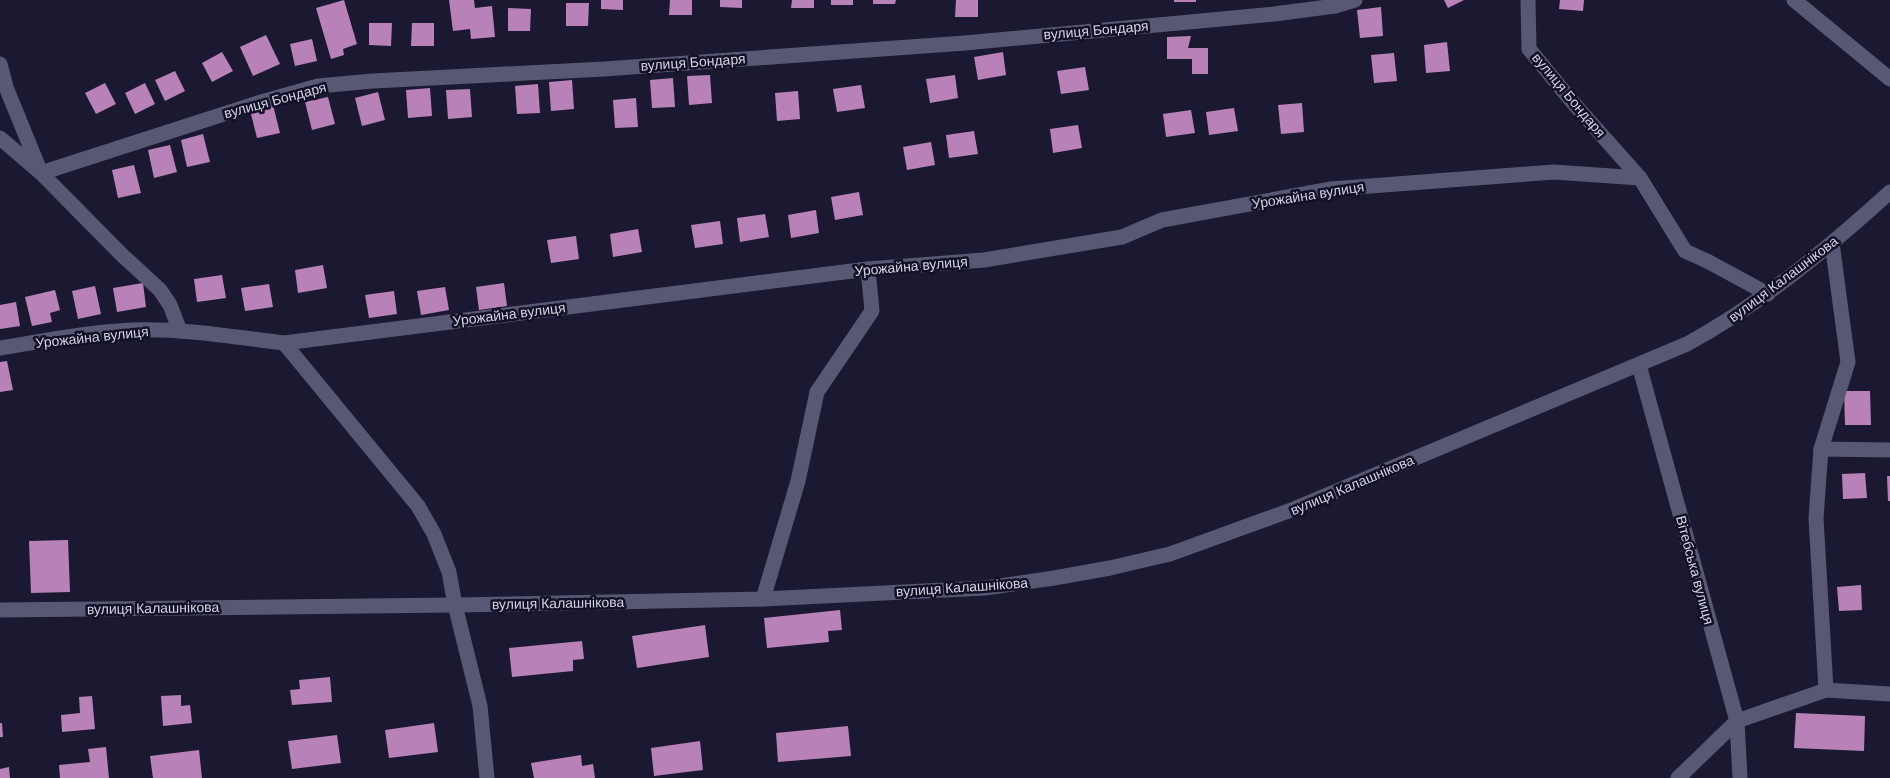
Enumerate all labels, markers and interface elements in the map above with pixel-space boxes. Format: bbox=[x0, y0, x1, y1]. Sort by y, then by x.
street label: вулиця Бондаря bbox=[1043, 17, 1149, 43]
street label: вулиця Бондаря bbox=[640, 50, 746, 74]
street label: вулиця Бондаря bbox=[1529, 50, 1609, 140]
street label: вулиця Бондаря bbox=[222, 79, 328, 121]
street label: Урожайна вулиця bbox=[1251, 178, 1365, 212]
street label: вулиця Калашнікова bbox=[1725, 233, 1841, 325]
street label: Урожайна вулиця bbox=[854, 253, 968, 279]
street label: Урожайна вулиця bbox=[452, 299, 566, 329]
street label: Урожайна вулиця bbox=[35, 323, 149, 351]
street label: вулиця Калашнікова bbox=[1288, 452, 1416, 518]
street label: Вітебська вулиця bbox=[1673, 514, 1717, 626]
street label: вулиця Калашнікова bbox=[895, 574, 1029, 600]
street label: вулиця Калашнікова bbox=[492, 594, 625, 612]
street label: вулиця Калашнікова bbox=[87, 599, 220, 617]

